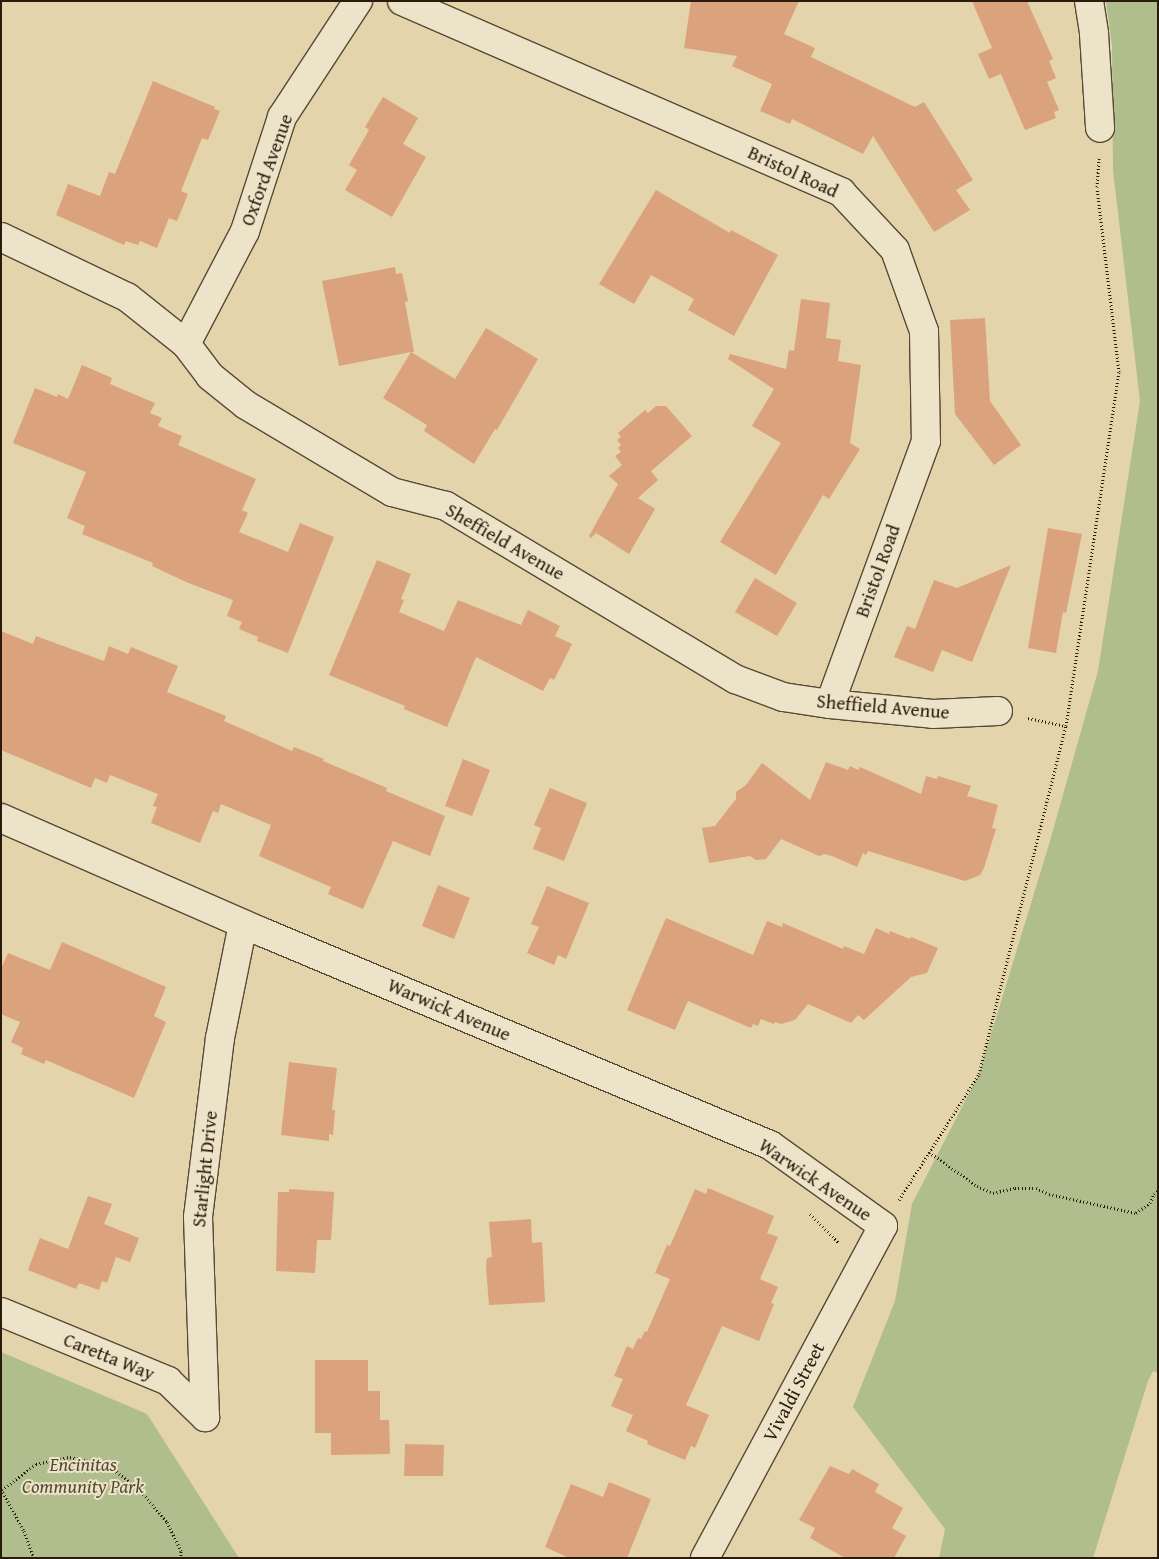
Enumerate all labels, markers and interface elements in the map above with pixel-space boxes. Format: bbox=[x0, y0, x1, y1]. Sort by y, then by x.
street label: Oxford Avenue bbox=[236, 111, 298, 229]
street label: Bristol Road bbox=[744, 141, 842, 203]
street label: Sheffield Avenue bbox=[442, 499, 568, 585]
street label: Bristol Road bbox=[851, 521, 905, 621]
street label: Sheffield Avenue bbox=[816, 690, 950, 724]
street label: Warwick Avenue bbox=[384, 974, 514, 1046]
street label: Starlight Drive bbox=[188, 1110, 222, 1228]
street label: Warwick Avenue bbox=[754, 1134, 876, 1226]
street label: Caretta Way bbox=[60, 1328, 158, 1386]
street label: Vivaldi Street bbox=[758, 1339, 830, 1445]
park label: Encinitas Community Park bbox=[22, 1454, 144, 1498]

